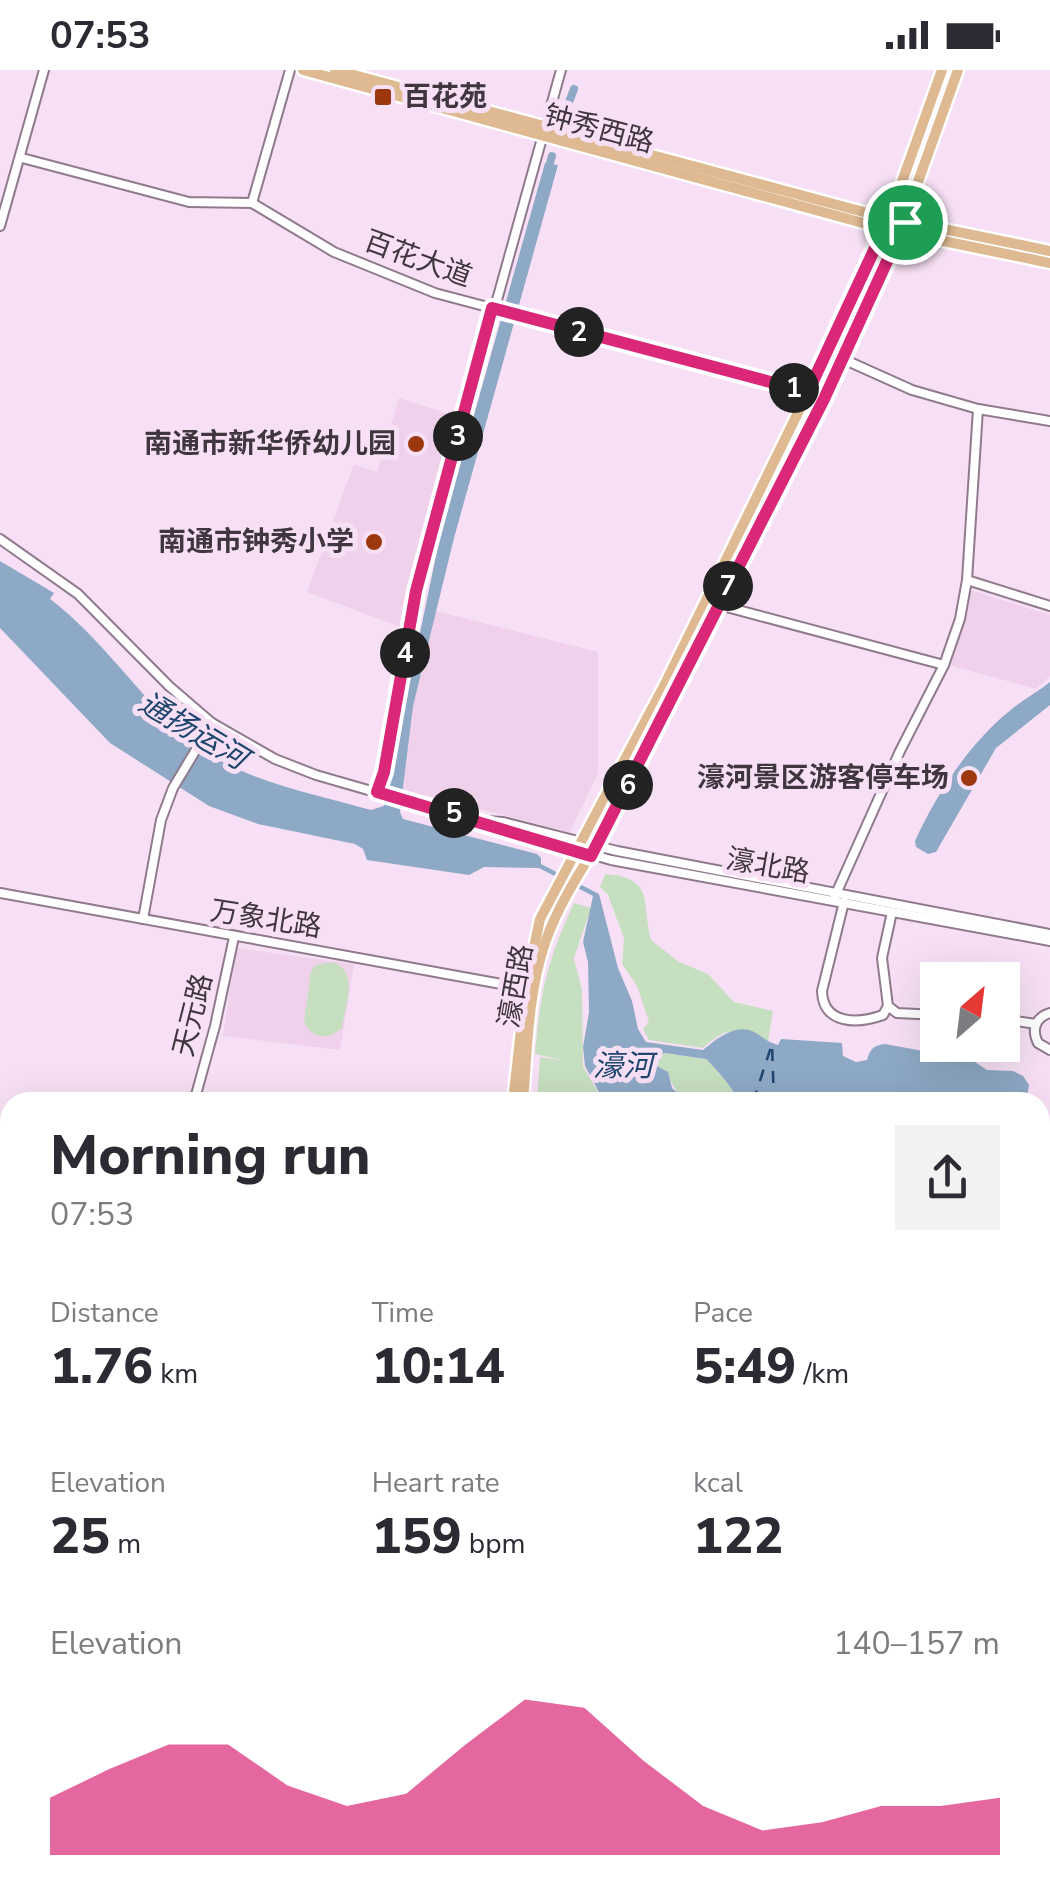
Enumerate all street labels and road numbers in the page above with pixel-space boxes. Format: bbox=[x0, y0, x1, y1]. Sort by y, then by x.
street label: 钟秀西路 bbox=[540, 96, 658, 162]
street label: 百花大道 bbox=[359, 222, 477, 296]
street label: 濠北路 bbox=[723, 840, 813, 892]
street label: 万象北路 bbox=[208, 891, 324, 947]
street label: 濠西路 bbox=[490, 941, 542, 1031]
street label: 天元路 bbox=[164, 970, 222, 1060]

